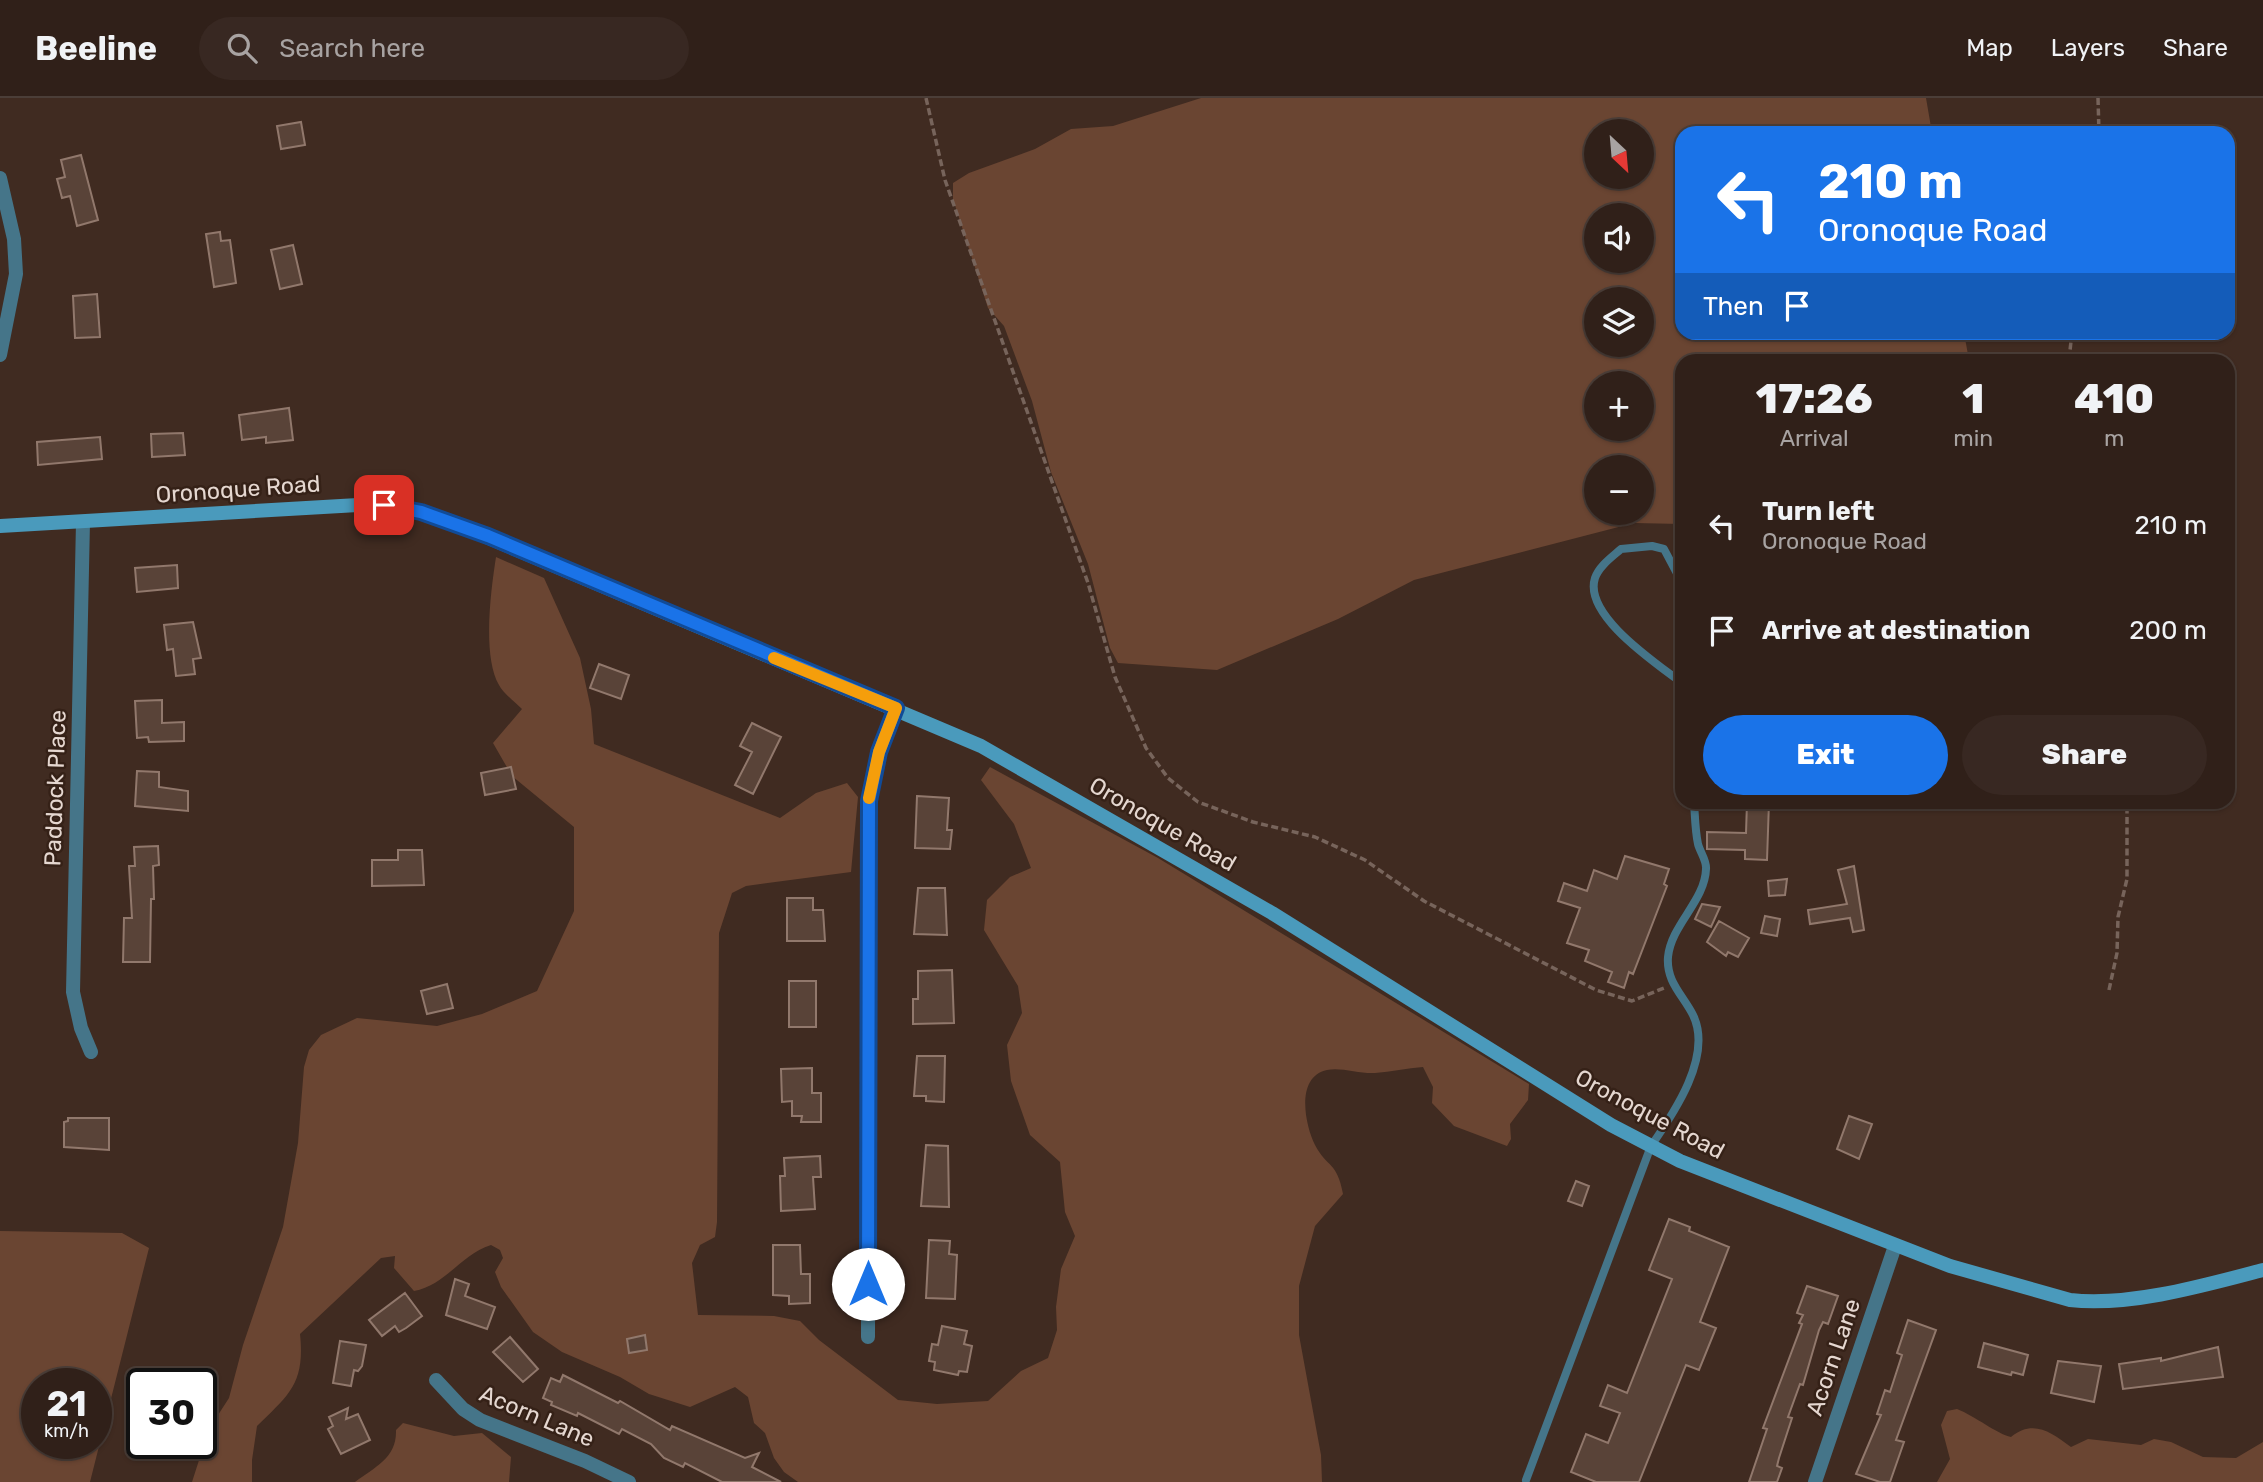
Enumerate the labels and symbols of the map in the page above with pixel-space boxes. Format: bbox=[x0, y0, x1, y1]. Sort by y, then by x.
north arrow bbox=[1584, 119, 1654, 189]
street label: Oronoque Road bbox=[155, 469, 321, 509]
pin bbox=[354, 475, 414, 535]
street label: Paddock Place bbox=[38, 709, 72, 867]
street label: Oronoque Road bbox=[1085, 771, 1241, 877]
street label: Oronoque Road bbox=[1571, 1063, 1729, 1165]
position arrow bbox=[831, 1247, 905, 1321]
street label: Acorn Lane bbox=[1800, 1295, 1866, 1419]
speed limit sign: 30 bbox=[126, 1368, 217, 1459]
street label: Acorn Lane bbox=[475, 1379, 599, 1453]

